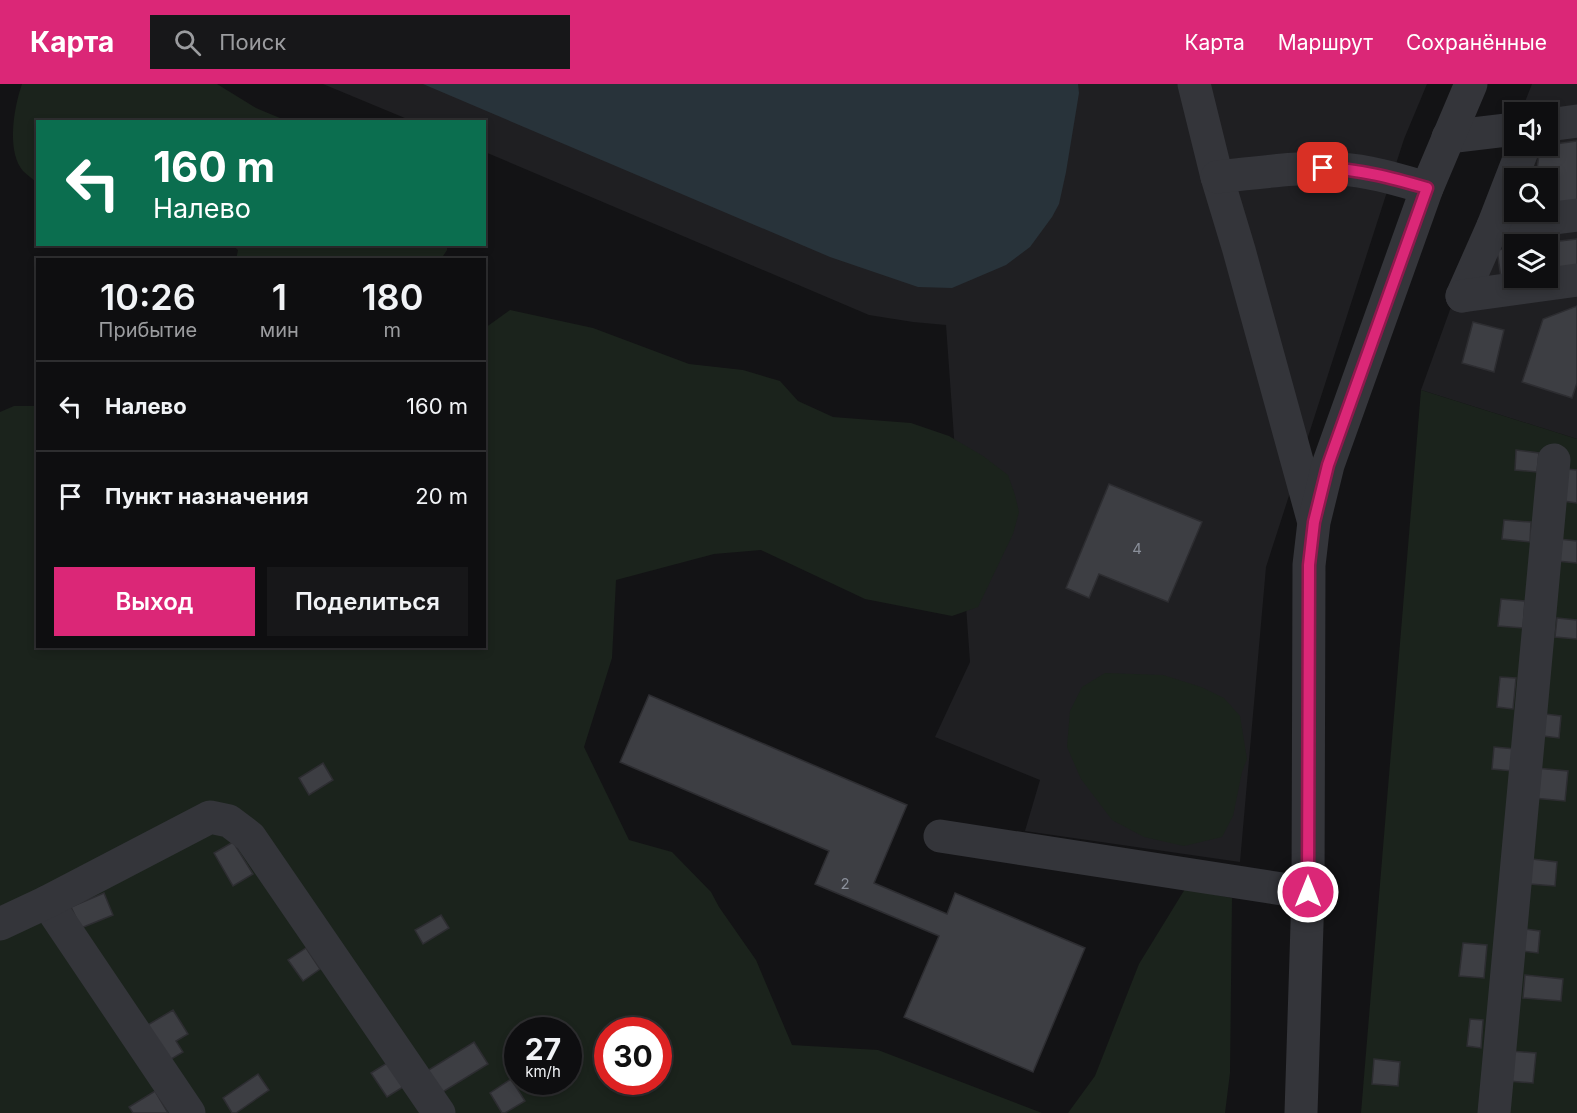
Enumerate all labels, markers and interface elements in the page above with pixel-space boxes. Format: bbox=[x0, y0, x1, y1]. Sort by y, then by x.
search box bbox=[150, 15, 570, 69]
text: Карта bbox=[30, 25, 114, 59]
icon: search bbox=[171, 26, 204, 59]
text: Поиск bbox=[219, 29, 286, 55]
text: Карта bbox=[1184, 30, 1245, 55]
text: Маршрут bbox=[1278, 30, 1373, 55]
text: Сохранённые bbox=[1406, 30, 1547, 55]
map controls bbox=[1504, 102, 1558, 288]
button: sound bbox=[1504, 102, 1558, 156]
text: 160 m bbox=[153, 141, 275, 192]
pin bbox=[1297, 142, 1348, 193]
icon: left bbox=[54, 144, 132, 222]
icon: arrive bbox=[1306, 151, 1339, 184]
button: search bbox=[1504, 168, 1558, 222]
text: Налево bbox=[153, 192, 251, 225]
button: layers bbox=[1504, 234, 1558, 288]
text: 10:26 bbox=[100, 275, 196, 319]
text: 1 bbox=[272, 275, 287, 319]
text: 180 bbox=[361, 275, 423, 319]
text: Прибытие bbox=[99, 318, 197, 342]
text: мин bbox=[260, 318, 299, 342]
text: m bbox=[384, 318, 401, 342]
icon: left bbox=[54, 390, 87, 423]
text: Налево bbox=[105, 393, 187, 419]
text: 160 m bbox=[406, 393, 468, 419]
icon: arrive bbox=[54, 480, 87, 513]
text: Пункт назначения bbox=[105, 483, 309, 509]
text: 20 m bbox=[415, 483, 468, 509]
house number: 4 bbox=[1132, 539, 1142, 558]
button: Выход bbox=[54, 567, 255, 636]
button: Поделиться bbox=[267, 567, 468, 636]
position arrow bbox=[1276, 860, 1340, 924]
house number: 2 bbox=[840, 874, 850, 893]
speed limit sign: 30 bbox=[594, 1017, 672, 1095]
text: 27 bbox=[525, 1031, 561, 1067]
text: km/h bbox=[525, 1062, 561, 1081]

